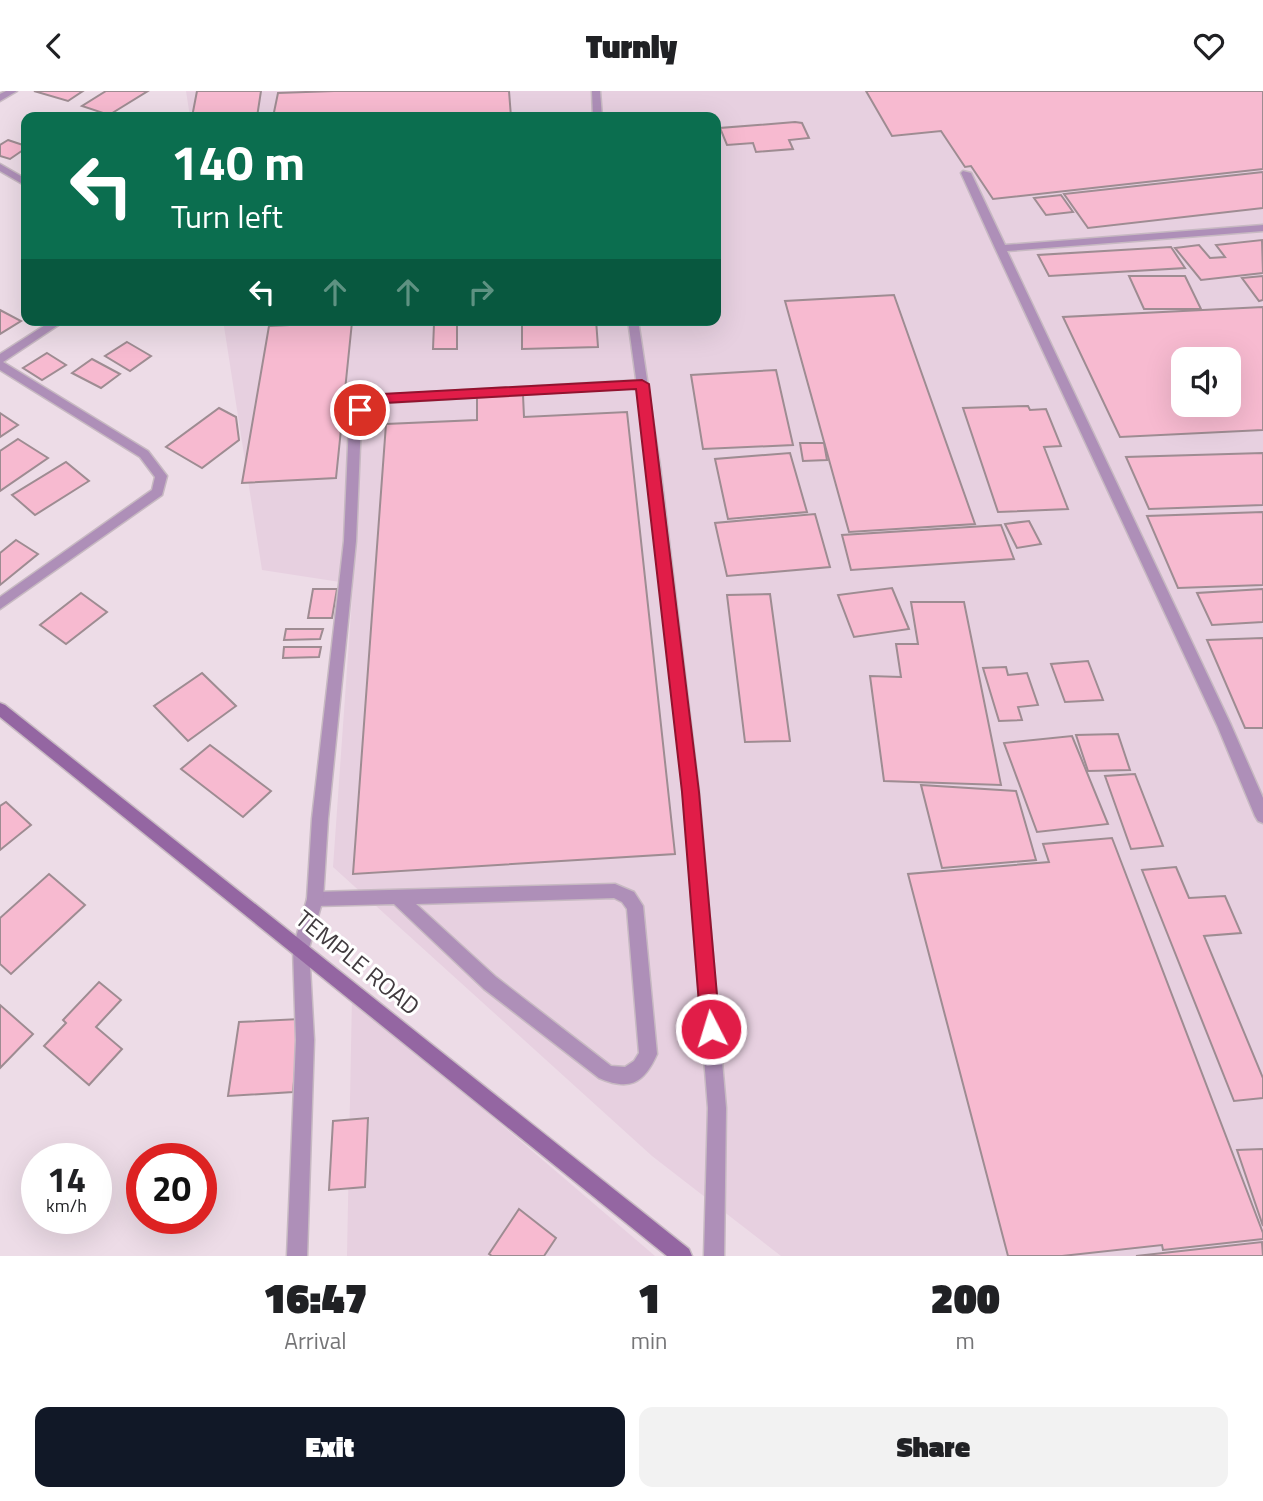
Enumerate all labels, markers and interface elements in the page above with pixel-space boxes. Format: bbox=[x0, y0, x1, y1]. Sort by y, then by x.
text: Turnly bbox=[586, 22, 677, 70]
icon: back bbox=[35, 27, 73, 65]
icon: heart bbox=[1190, 27, 1228, 65]
text: 140 m bbox=[171, 124, 305, 199]
icon: left bbox=[56, 140, 147, 231]
text: Turn left bbox=[171, 192, 283, 240]
icon: left bbox=[243, 273, 281, 311]
icon: ahead bbox=[316, 273, 354, 311]
icon: ahead bbox=[389, 273, 427, 311]
icon: right bbox=[462, 273, 500, 311]
map controls bbox=[1171, 347, 1241, 417]
button: sound bbox=[1171, 347, 1241, 417]
pin bbox=[330, 380, 390, 440]
icon: arrive bbox=[341, 391, 379, 429]
street label: TEMPLE ROAD bbox=[288, 901, 428, 1023]
position arrow bbox=[674, 992, 748, 1066]
speed limit sign: 20 bbox=[126, 1143, 217, 1234]
text: 14 bbox=[47, 1152, 86, 1206]
text: km/h bbox=[46, 1192, 87, 1219]
text: 16:47 bbox=[263, 1265, 368, 1329]
text: 1 bbox=[638, 1265, 661, 1329]
text: 200 bbox=[931, 1265, 1000, 1329]
text: Arrival bbox=[284, 1323, 347, 1358]
text: min bbox=[631, 1323, 667, 1358]
text: m bbox=[956, 1323, 975, 1358]
button: Exit bbox=[35, 1407, 625, 1487]
button: Share bbox=[639, 1407, 1228, 1487]

